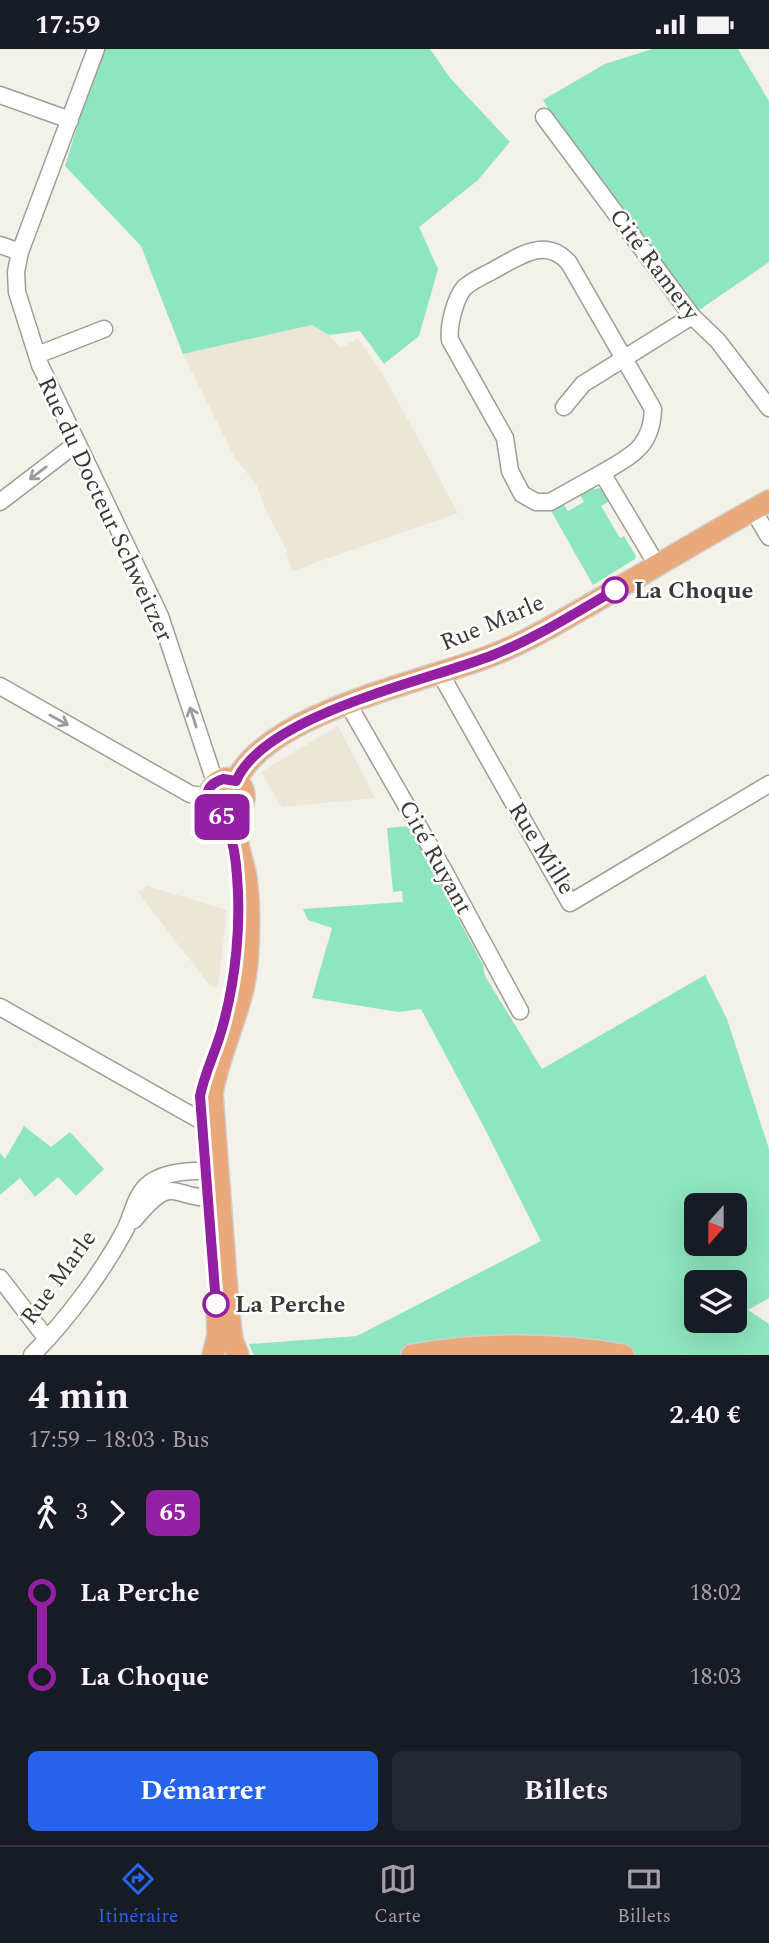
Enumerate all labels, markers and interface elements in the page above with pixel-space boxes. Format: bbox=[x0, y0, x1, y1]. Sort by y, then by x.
text: 17:59 bbox=[35, 5, 100, 45]
street label: Cité Ramery bbox=[600, 201, 709, 329]
street label: Rue du Docteur Schweitzer bbox=[28, 371, 182, 648]
one-way arrow bbox=[30, 465, 48, 480]
place label: La Choque bbox=[634, 573, 753, 609]
marker: La Choque bbox=[602, 577, 628, 603]
street label: Rue Marle bbox=[435, 585, 550, 661]
one-way arrow bbox=[186, 707, 199, 729]
one-way arrow bbox=[49, 713, 69, 727]
line badge: 65 bbox=[190, 794, 254, 840]
street label: Cité Ruyant bbox=[389, 794, 481, 921]
street label: Rue Mille bbox=[499, 795, 584, 902]
text: 65 bbox=[209, 799, 235, 835]
north arrow bbox=[684, 1193, 747, 1257]
map controls bbox=[684, 1193, 747, 1333]
street label: Rue Marle bbox=[12, 1223, 106, 1333]
button: layers bbox=[684, 1270, 747, 1333]
place label: La Perche bbox=[235, 1287, 345, 1323]
marker: La Perche bbox=[203, 1291, 229, 1317]
text: 4 min bbox=[28, 1368, 129, 1426]
text: 2.40 € bbox=[669, 1395, 741, 1435]
text: 17:59 – 18:03 · Bus bbox=[28, 1423, 210, 1458]
icon: walk bbox=[28, 1494, 66, 1532]
icon: forward bbox=[98, 1494, 136, 1532]
text: 3 bbox=[76, 1495, 88, 1530]
text: 65 bbox=[160, 1495, 186, 1531]
text: La Perche bbox=[80, 1573, 200, 1613]
text: 18:02 bbox=[689, 1576, 741, 1611]
text: La Choque bbox=[80, 1657, 209, 1697]
text: 18:03 bbox=[689, 1660, 741, 1695]
button: Démarrer bbox=[28, 1751, 378, 1831]
button: Billets bbox=[392, 1751, 741, 1831]
tab: Itinéraire bbox=[98, 1860, 178, 1931]
tab: Carte bbox=[374, 1860, 421, 1931]
tab: Billets bbox=[617, 1860, 671, 1931]

